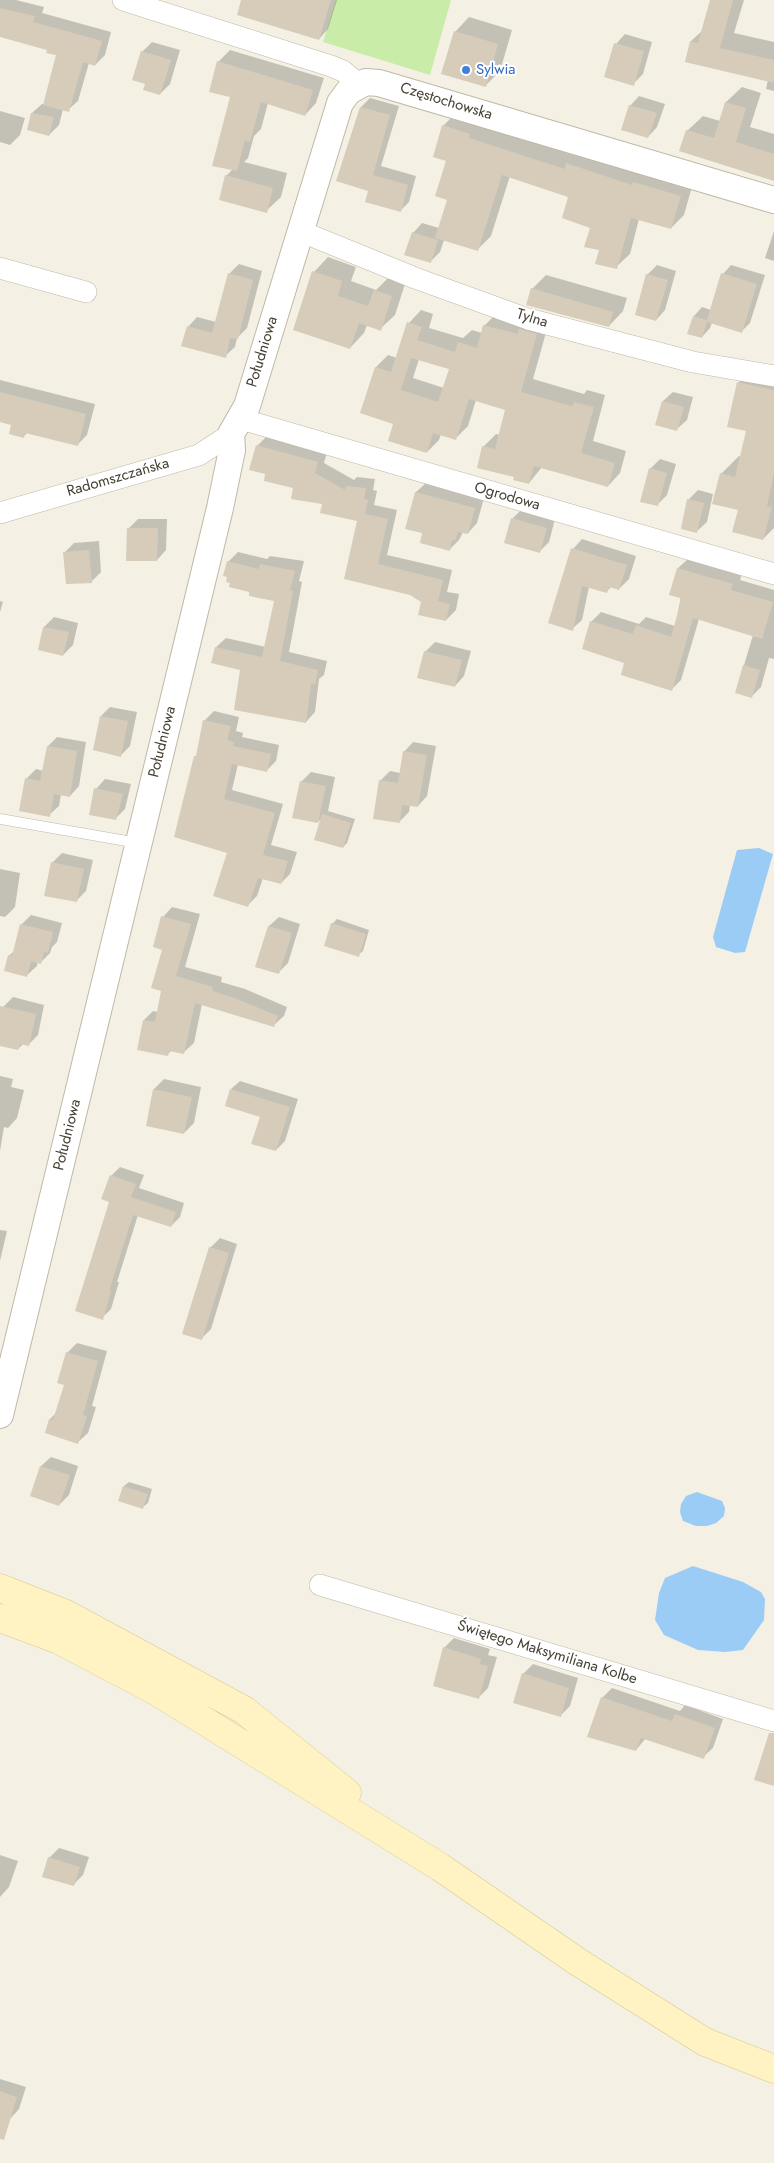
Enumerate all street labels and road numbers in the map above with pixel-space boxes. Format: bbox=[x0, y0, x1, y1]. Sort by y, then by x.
street label: Częstochowska bbox=[398, 79, 494, 125]
street label: Tylna bbox=[514, 306, 550, 332]
street label: Południowa bbox=[244, 314, 282, 390]
street label: Radomszczańska bbox=[65, 455, 171, 501]
street label: Ogrodowa bbox=[472, 479, 542, 515]
street label: Południowa bbox=[145, 704, 181, 780]
street label: Południowa bbox=[50, 1097, 86, 1173]
street label: Świętego Maksymiliana Kolbe bbox=[455, 1617, 639, 1689]

